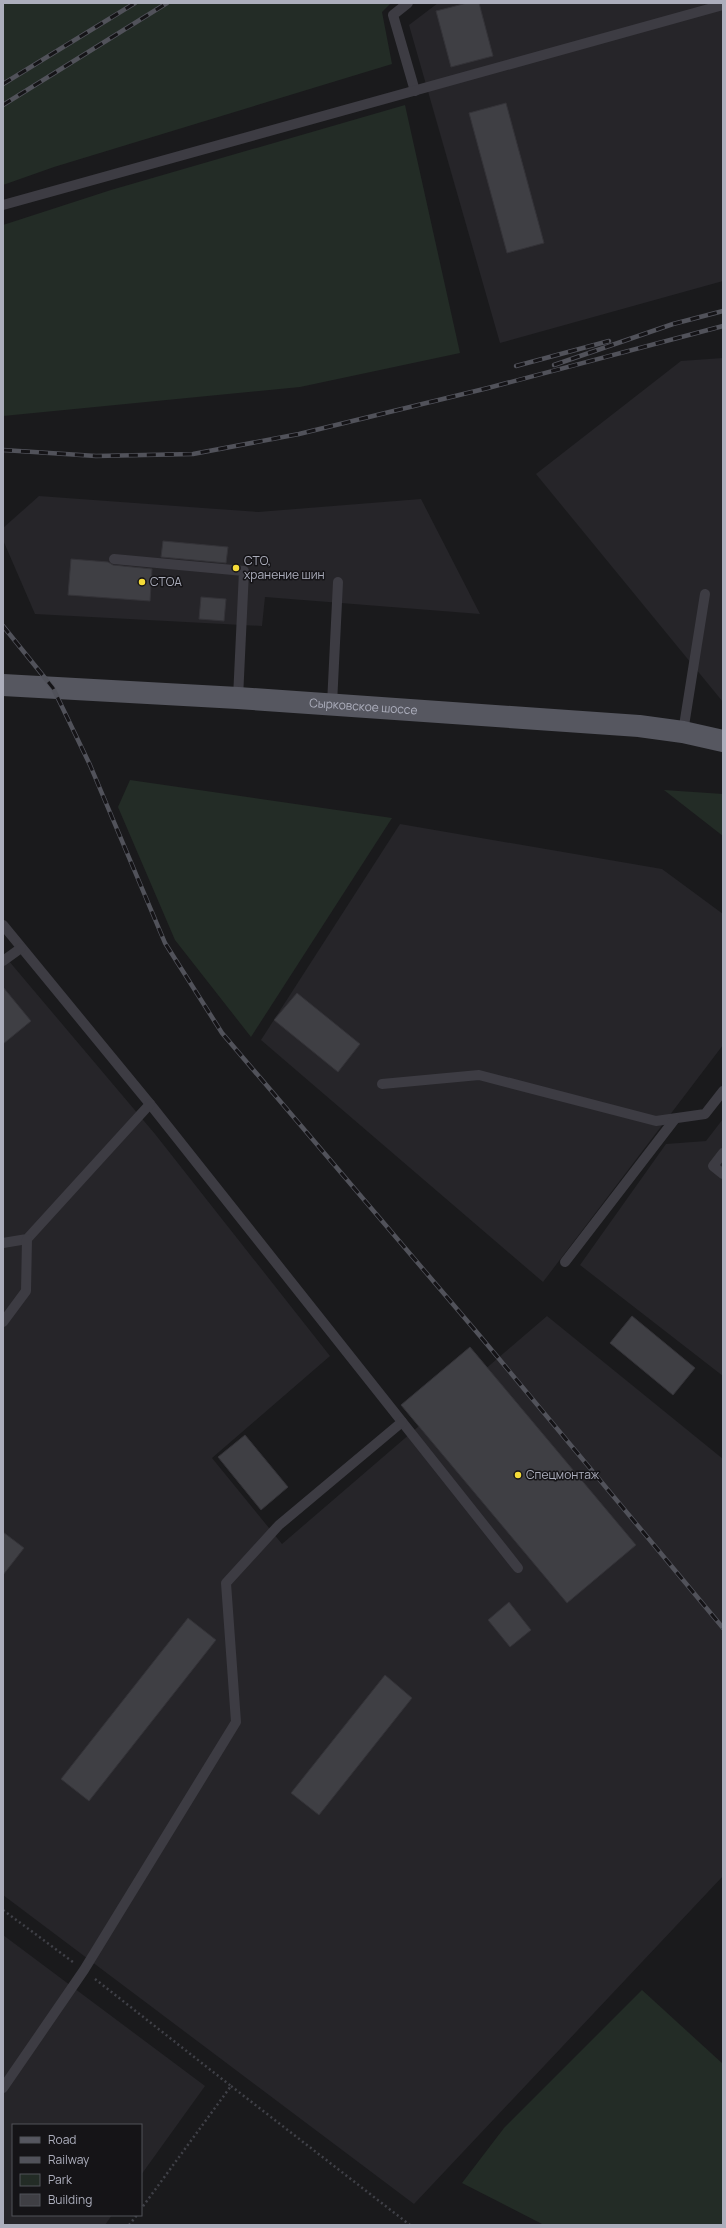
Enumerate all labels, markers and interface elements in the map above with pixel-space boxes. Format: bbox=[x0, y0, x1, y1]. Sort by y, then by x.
place label: СТО, хранение шин bbox=[244, 552, 325, 583]
marker: СТО, хранение шин bbox=[231, 563, 241, 573]
place label: СТОА bbox=[150, 573, 182, 590]
marker: СТОА bbox=[137, 577, 147, 587]
street label: Сырковское шоссе bbox=[309, 694, 418, 719]
place label: Спецмонтаж bbox=[526, 1466, 600, 1483]
marker: Спецмонтаж bbox=[513, 1470, 523, 1480]
legend bbox=[12, 2124, 142, 2216]
text: Road bbox=[48, 2131, 76, 2148]
text: Railway bbox=[48, 2151, 90, 2168]
text: Park bbox=[48, 2171, 73, 2188]
text: Building bbox=[48, 2191, 92, 2208]

